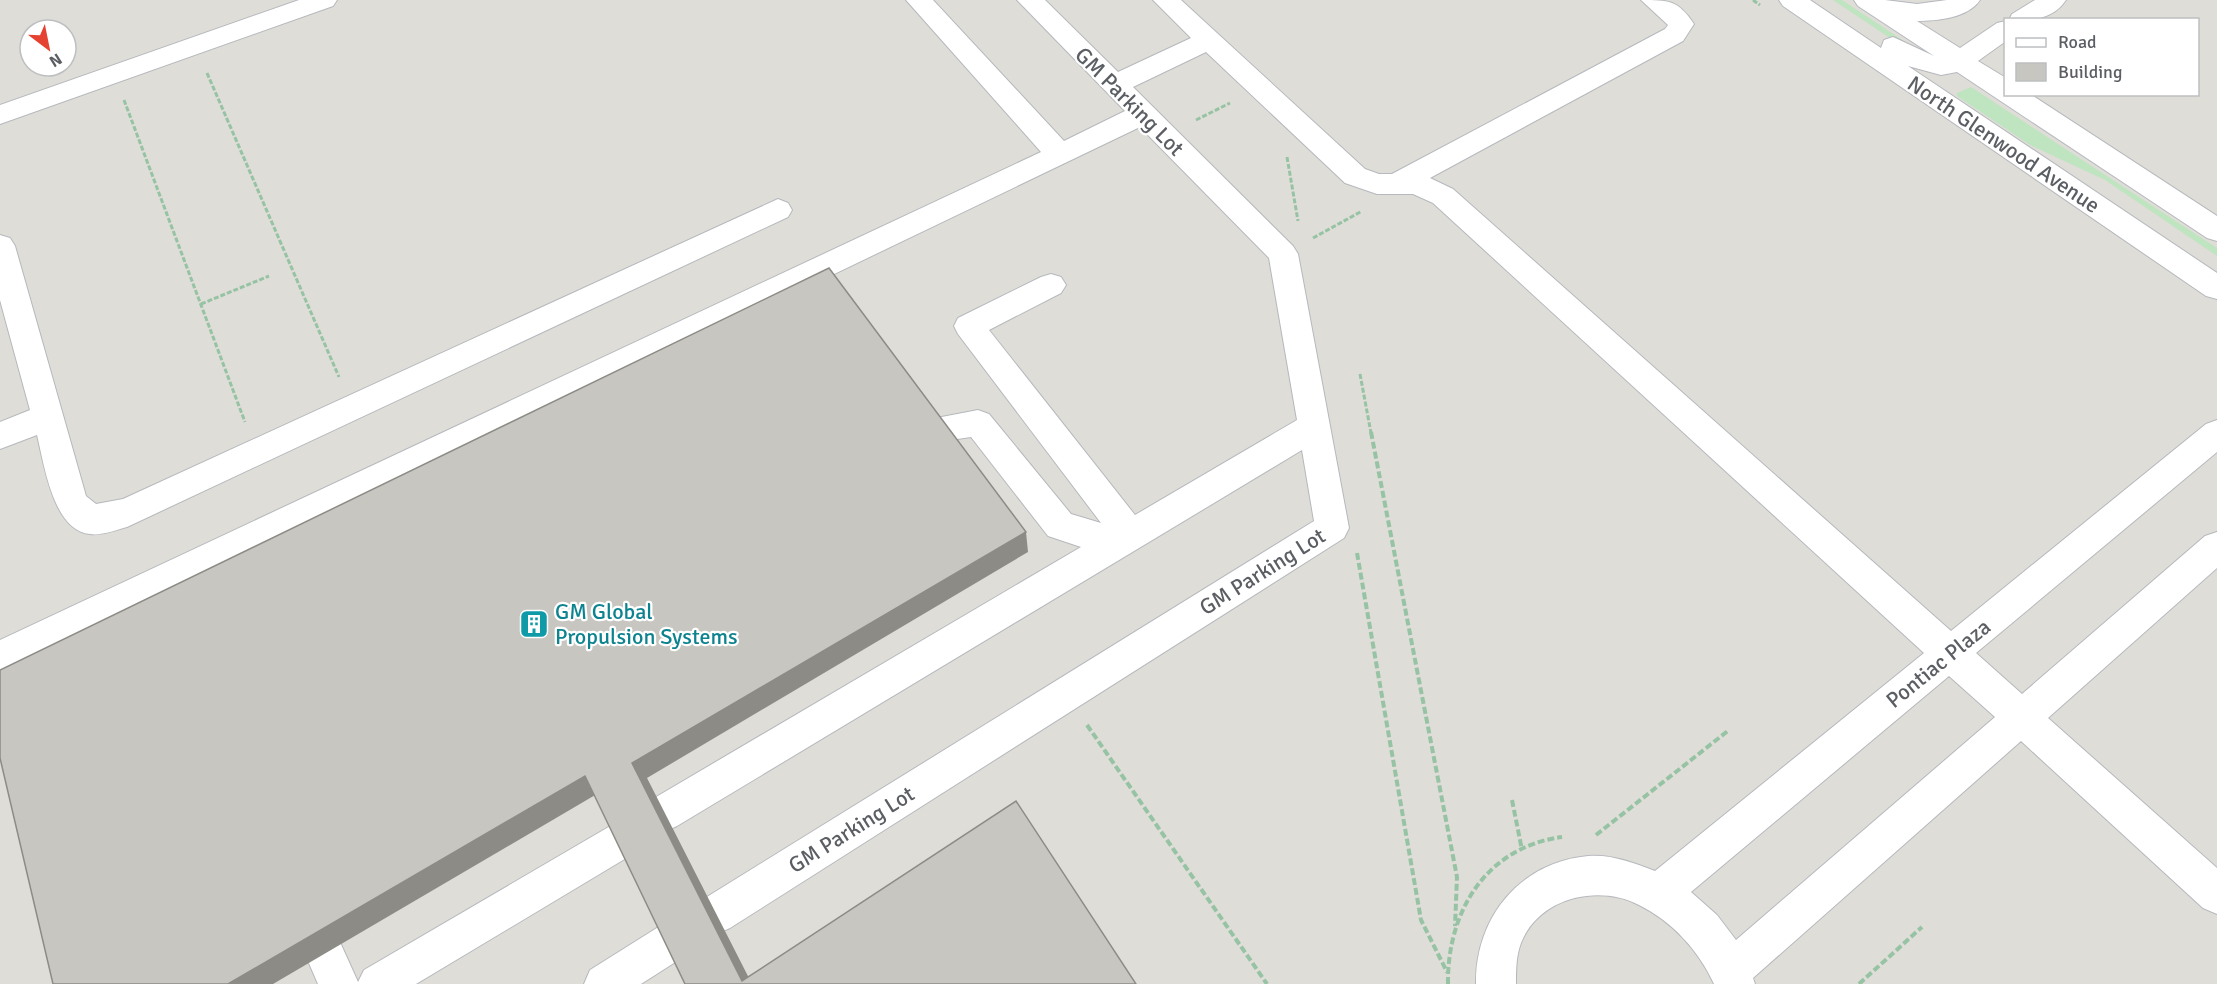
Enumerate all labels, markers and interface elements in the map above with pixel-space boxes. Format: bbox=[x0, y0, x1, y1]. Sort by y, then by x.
north arrow bbox=[18, 18, 78, 78]
legend bbox=[2004, 18, 2199, 96]
text: Road bbox=[2058, 31, 2097, 53]
street label: GM Parking Lot bbox=[1069, 41, 1190, 162]
text: N bbox=[45, 48, 65, 71]
text: Building bbox=[2058, 61, 2122, 83]
street label: North Glenwood Avenue bbox=[1902, 70, 2105, 219]
street label: GM Parking Lot bbox=[1194, 522, 1330, 621]
place label: GM Global Propulsion Systems bbox=[555, 598, 738, 650]
building icon: GM Global Propulsion Systems bbox=[518, 608, 550, 640]
street label: Pontiac Plaza bbox=[1881, 613, 1996, 714]
street label: GM Parking Lot bbox=[783, 780, 919, 879]

